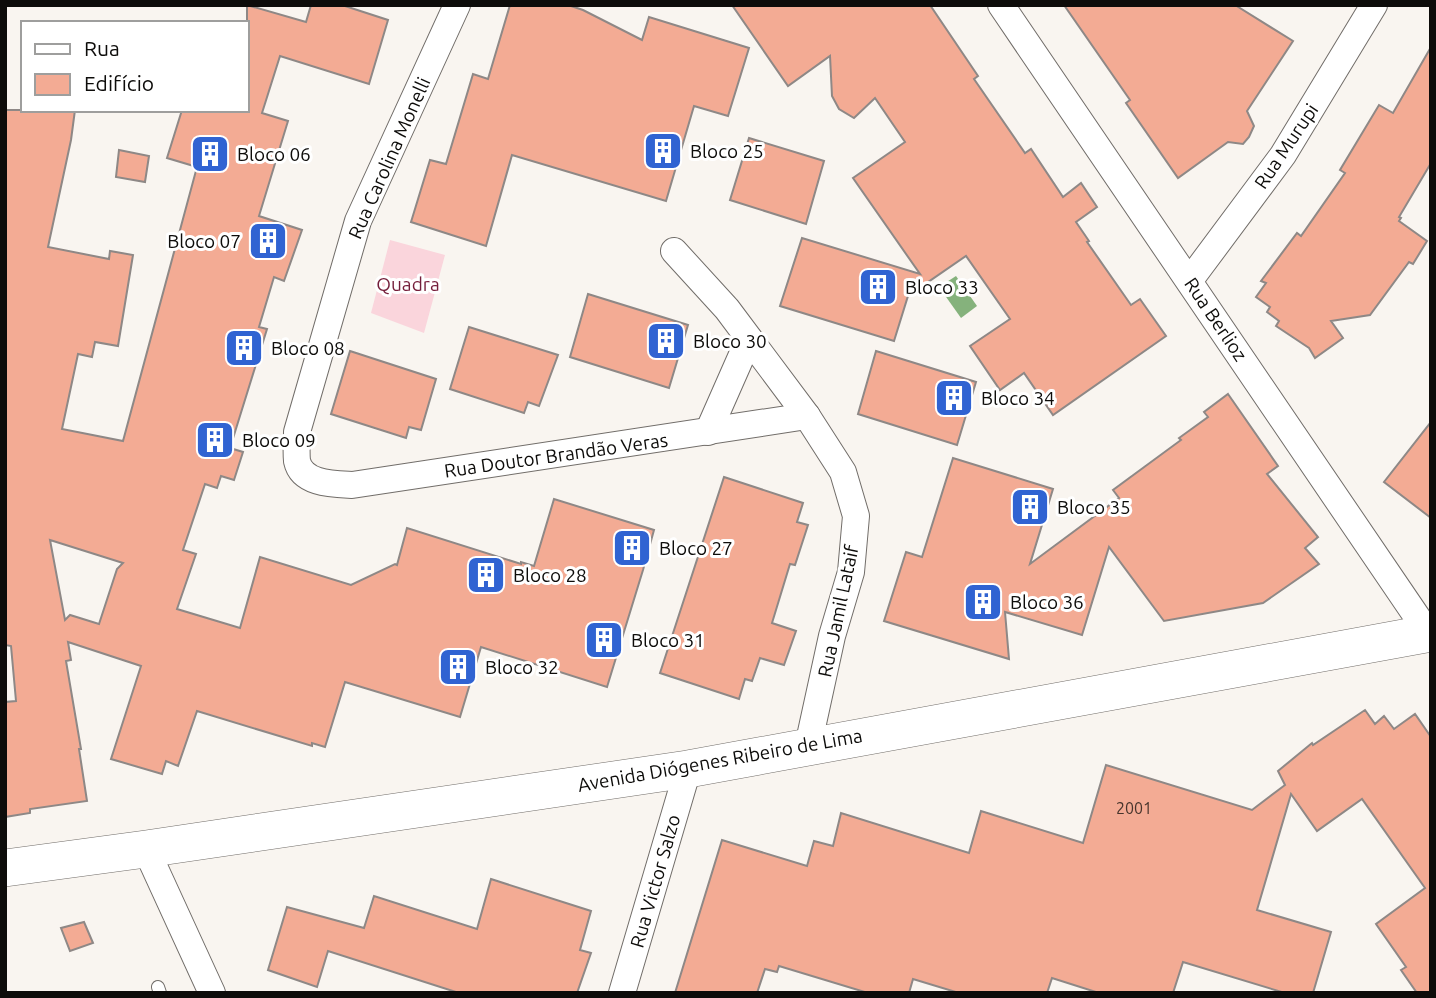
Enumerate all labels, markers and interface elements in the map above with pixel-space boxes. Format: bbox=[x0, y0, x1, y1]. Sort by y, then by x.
legend bbox=[21, 21, 248, 112]
text: Rua bbox=[84, 36, 120, 60]
text: Edifício bbox=[84, 71, 154, 95]
street label: Rua Carolina Monelli bbox=[343, 74, 435, 242]
street label: Rua Murupi bbox=[1249, 99, 1323, 193]
building icon: Bloco 25 bbox=[642, 130, 684, 172]
building icon: Bloco 06 bbox=[189, 133, 231, 175]
place label: Bloco 25 bbox=[690, 140, 764, 162]
place label: Bloco 06 bbox=[237, 143, 311, 165]
building icon: Bloco 07 bbox=[247, 220, 289, 262]
place label: Bloco 07 bbox=[167, 230, 241, 252]
building icon: Bloco 33 bbox=[857, 266, 899, 308]
park label: Quadra bbox=[376, 273, 440, 295]
street label: Rua Berlioz bbox=[1180, 273, 1252, 365]
place label: Bloco 33 bbox=[905, 276, 979, 298]
building icon: Bloco 30 bbox=[645, 320, 687, 362]
building icon: Bloco 08 bbox=[223, 327, 265, 369]
place label: Bloco 30 bbox=[693, 330, 767, 352]
place label: Bloco 08 bbox=[271, 337, 345, 359]
building icon: Bloco 34 bbox=[933, 377, 975, 419]
place label: Bloco 34 bbox=[981, 387, 1055, 409]
building icon: Bloco 09 bbox=[194, 419, 236, 461]
street label: Rua Doutor Brandão Veras bbox=[443, 428, 669, 482]
place label: Bloco 09 bbox=[242, 429, 316, 451]
building icon: Bloco 35 bbox=[1009, 486, 1051, 528]
place label: Bloco 35 bbox=[1057, 496, 1131, 518]
building icon: Bloco 27 bbox=[611, 527, 653, 569]
place label: Bloco 27 bbox=[659, 537, 733, 559]
street label: Rua Jamil Lataif bbox=[813, 542, 863, 679]
building icon: Bloco 28 bbox=[465, 554, 507, 596]
place label: Bloco 28 bbox=[513, 564, 587, 586]
building icon: Bloco 36 bbox=[962, 581, 1004, 623]
place label: Bloco 36 bbox=[1010, 591, 1084, 613]
building icon: Bloco 31 bbox=[583, 619, 625, 661]
place label: Bloco 31 bbox=[631, 629, 705, 651]
building icon: Bloco 32 bbox=[437, 646, 479, 688]
place label: Bloco 32 bbox=[485, 656, 559, 678]
street label: Avenida Diógenes Ribeiro de Lima bbox=[576, 724, 864, 796]
house number: 2001 bbox=[1116, 799, 1152, 817]
street label: Rua Victor Salzo bbox=[625, 812, 685, 950]

